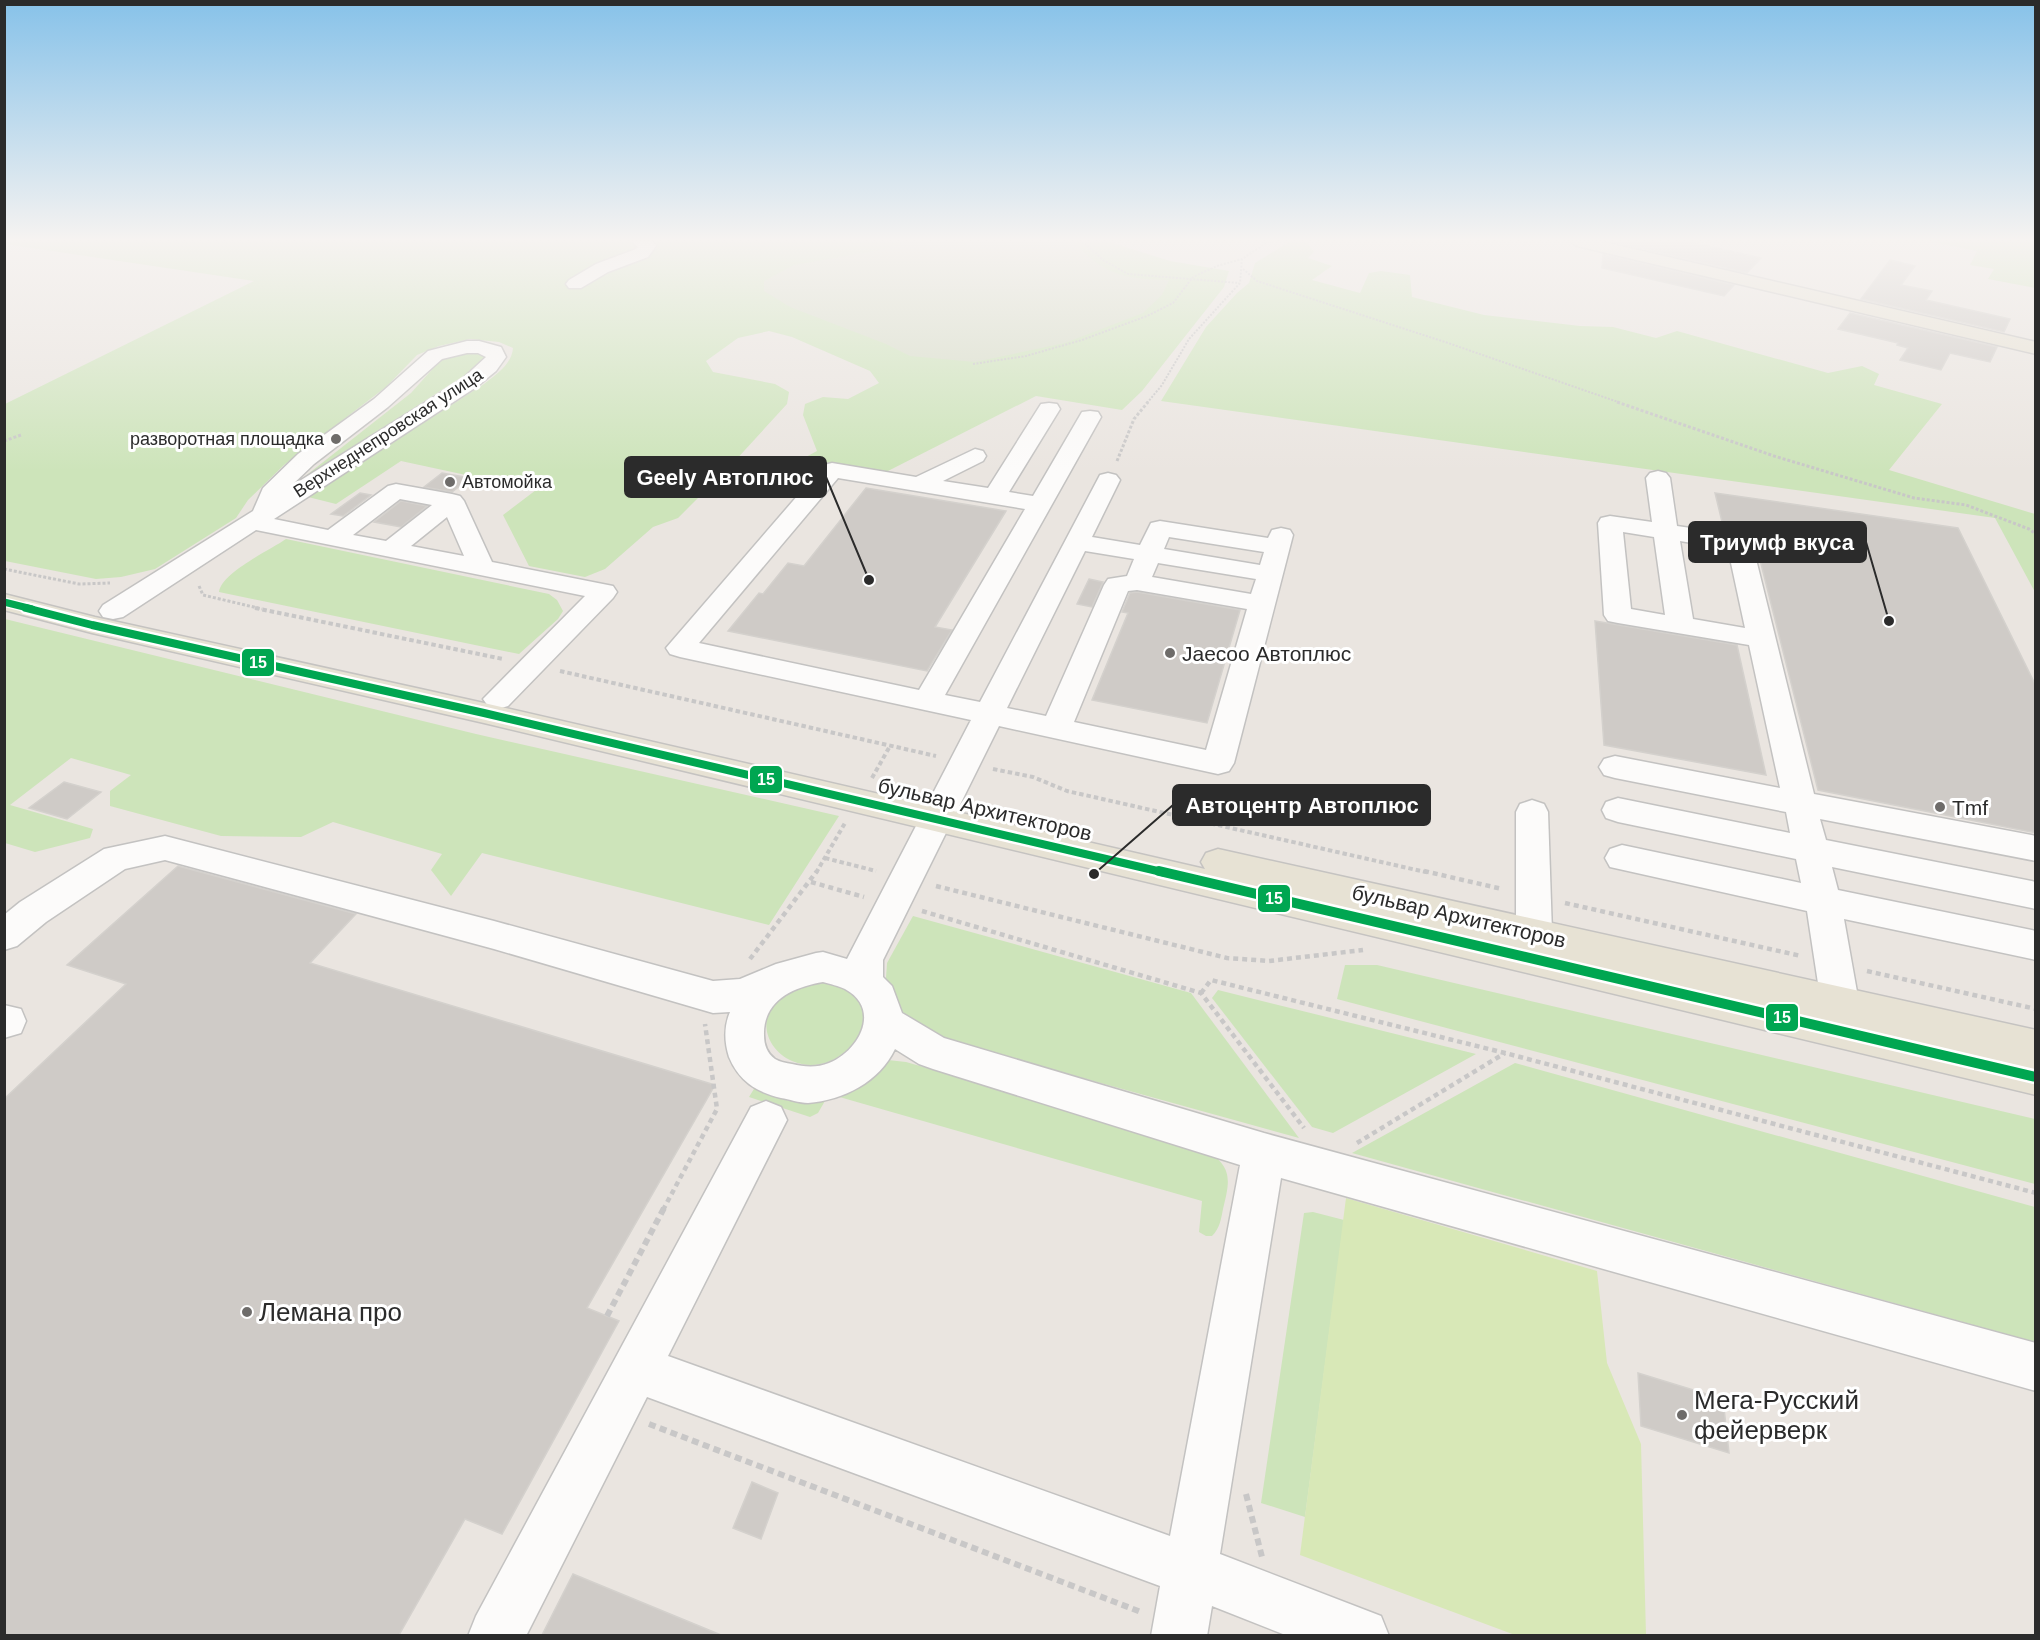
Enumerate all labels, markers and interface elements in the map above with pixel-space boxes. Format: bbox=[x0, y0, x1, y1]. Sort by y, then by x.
street label: Верхнеднепровская улица bbox=[290, 364, 487, 502]
place label: разворотная площадка bbox=[130, 429, 325, 449]
marker: разворотная площадка bbox=[329, 432, 343, 446]
callout: Geely Автоплюс bbox=[625, 457, 826, 497]
text: Geely Автоплюс bbox=[636, 465, 814, 490]
place label: Автомойка bbox=[462, 472, 553, 492]
marker: Автомойка bbox=[443, 475, 457, 489]
callout: Триумф вкуса bbox=[1689, 522, 1866, 562]
text: Триумф вкуса bbox=[1700, 530, 1855, 555]
place label: Jaecoo Автоплюс bbox=[1182, 642, 1351, 665]
marker: Jaecoo Автоплюс bbox=[1163, 646, 1177, 660]
line badge: 15 bbox=[241, 648, 275, 677]
text: 15 bbox=[249, 654, 267, 671]
line badge: 15 bbox=[749, 765, 783, 794]
text: 15 bbox=[757, 771, 775, 788]
street label: бульвар Архитекторов bbox=[876, 773, 1094, 845]
callout: Автоцентр Автоплюс bbox=[1173, 785, 1430, 825]
text: Автоцентр Автоплюс bbox=[1185, 793, 1419, 818]
place label: Tmf bbox=[1952, 796, 1988, 819]
marker: Tmf bbox=[1933, 800, 1947, 814]
street label: бульвар Архитекторов bbox=[1350, 880, 1568, 952]
line badge: 15 bbox=[1257, 884, 1291, 913]
text: 15 bbox=[1265, 890, 1283, 907]
line badge: 15 bbox=[1765, 1003, 1799, 1032]
text: 15 bbox=[1773, 1009, 1791, 1026]
place label: Лемана про bbox=[259, 1297, 402, 1327]
marker: Лемана про bbox=[240, 1305, 254, 1319]
place label: Мега-Русский фейерверк bbox=[1694, 1385, 1859, 1445]
marker: Мега-Русский фейерверк bbox=[1675, 1408, 1689, 1422]

